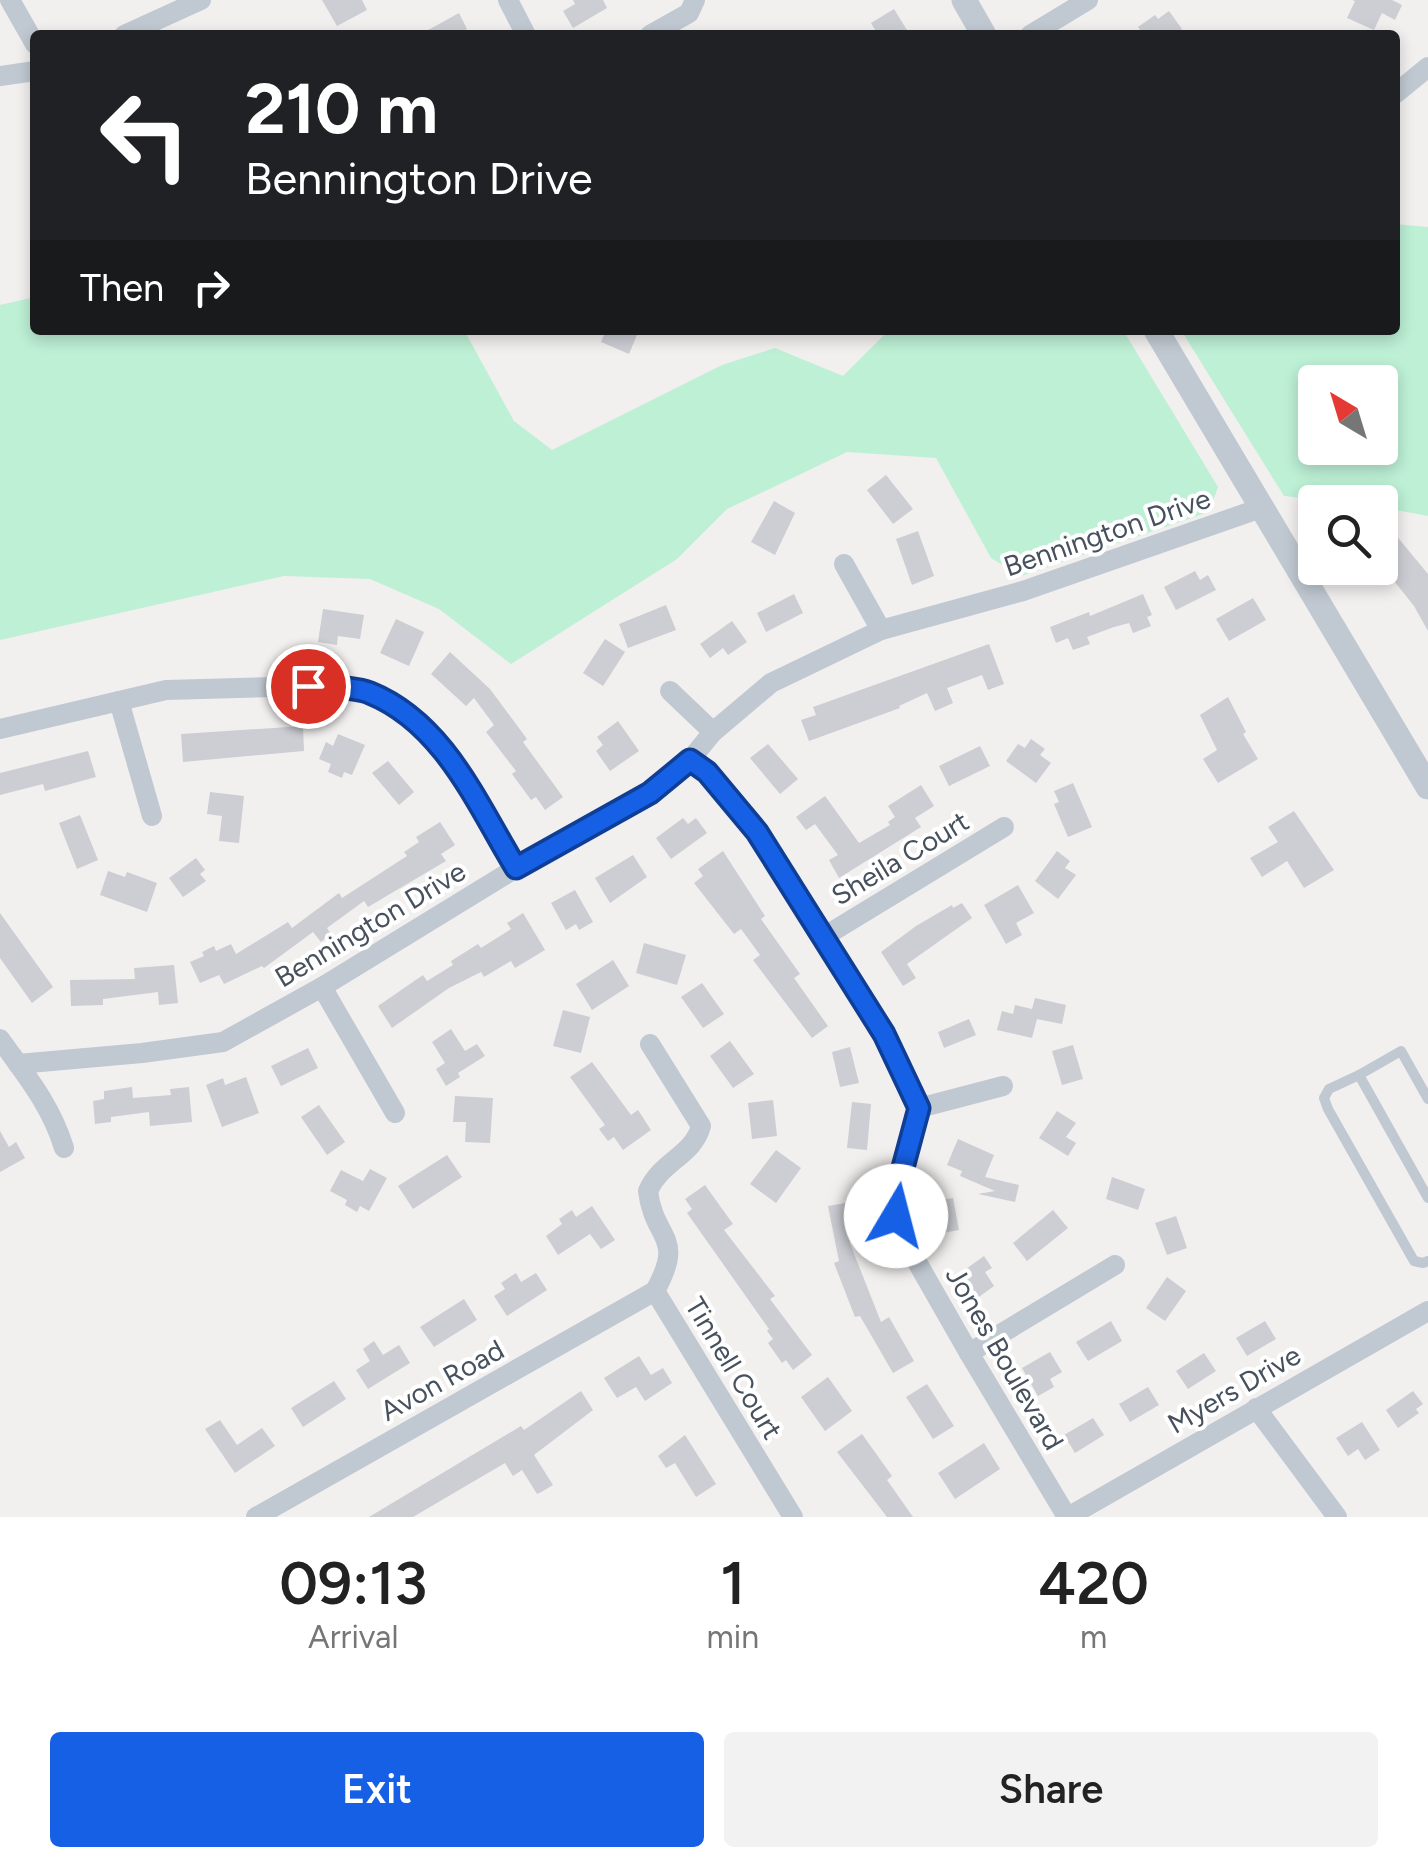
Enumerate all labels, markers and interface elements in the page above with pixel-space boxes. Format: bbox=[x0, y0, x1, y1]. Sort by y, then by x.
text: 210 m bbox=[245, 66, 438, 151]
icon: left bbox=[80, 70, 210, 200]
text: Bennington Drive bbox=[245, 151, 593, 205]
icon: right bbox=[184, 260, 239, 315]
text: Then bbox=[80, 265, 164, 311]
north arrow bbox=[1298, 365, 1398, 465]
map controls bbox=[1298, 365, 1398, 585]
street label: Bennington Drive bbox=[999, 481, 1215, 583]
button: search bbox=[1298, 485, 1398, 585]
pin bbox=[266, 644, 351, 729]
icon: arrive bbox=[281, 659, 336, 714]
street label: Sheila Court bbox=[825, 804, 975, 912]
street label: Bennington Drive bbox=[269, 854, 471, 994]
position arrow bbox=[844, 1164, 948, 1268]
street label: Jones Boulevard bbox=[939, 1260, 1071, 1456]
street label: Tinnell Court bbox=[678, 1291, 790, 1445]
street label: Avon Road bbox=[374, 1332, 510, 1428]
street label: Myers Drive bbox=[1162, 1337, 1306, 1441]
text: 09:13 bbox=[279, 1547, 427, 1619]
text: 1 bbox=[720, 1547, 745, 1619]
text: 420 bbox=[1038, 1547, 1149, 1619]
text: Arrival bbox=[308, 1618, 398, 1656]
text: min bbox=[707, 1618, 759, 1656]
text: m bbox=[1080, 1618, 1107, 1656]
button: Exit bbox=[50, 1732, 704, 1847]
button: Share bbox=[724, 1732, 1378, 1847]

